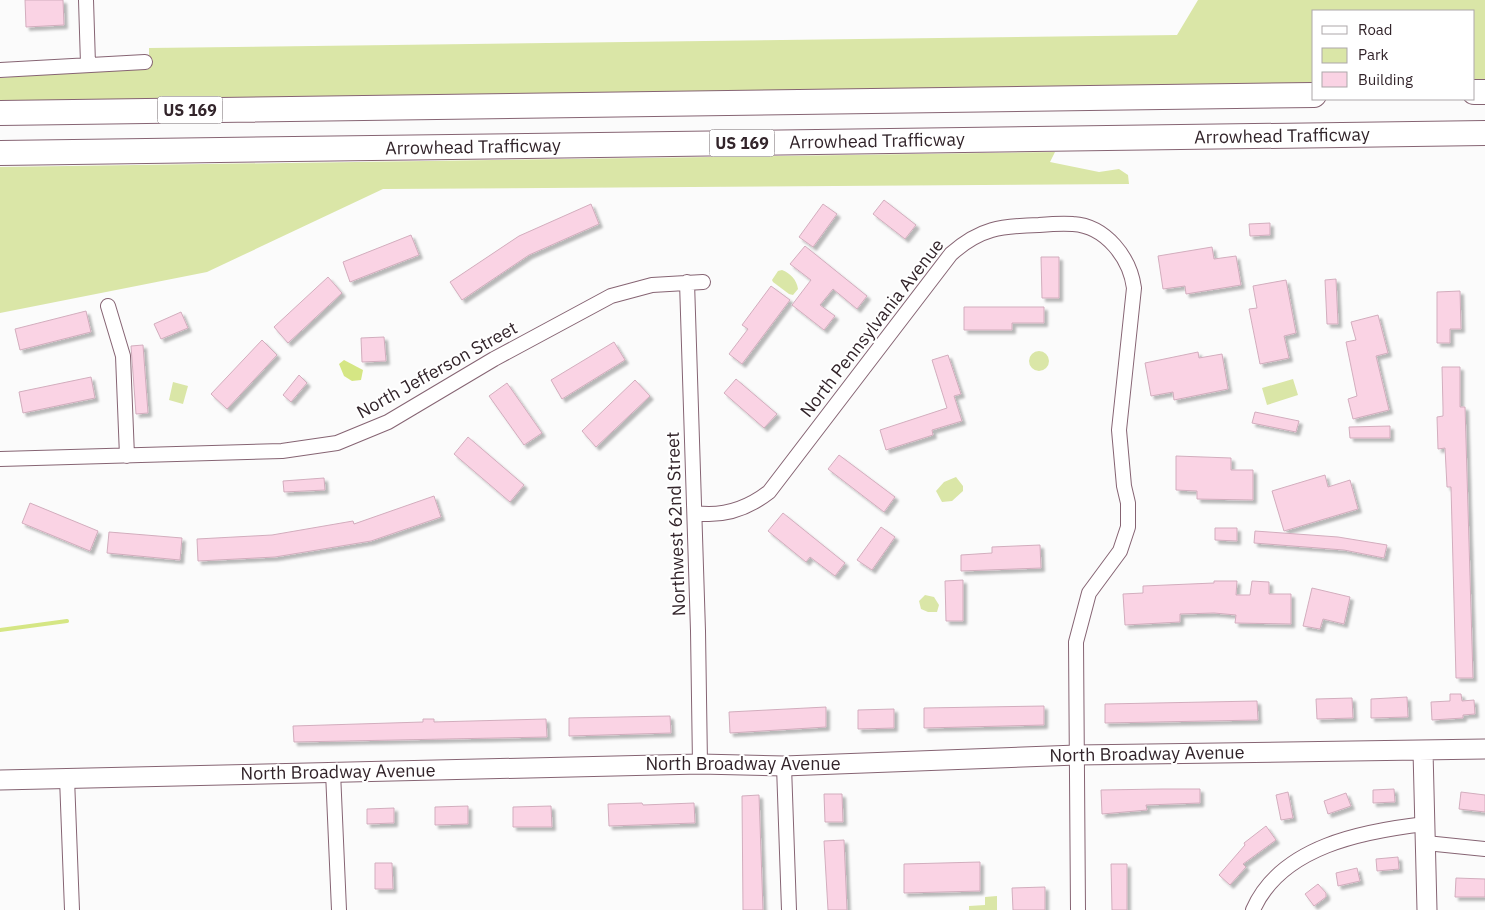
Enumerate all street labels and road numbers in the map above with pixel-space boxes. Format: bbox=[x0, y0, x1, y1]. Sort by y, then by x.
road number: US 169 bbox=[158, 96, 222, 124]
street label: Arrowhead Trafficway bbox=[1194, 122, 1370, 149]
street label: Arrowhead Trafficway bbox=[789, 127, 965, 154]
road number: US 169 bbox=[710, 130, 774, 156]
street label: Arrowhead Trafficway bbox=[385, 133, 561, 160]
street label: North Pennsylvania Avenue bbox=[795, 234, 949, 422]
street label: North Jefferson Street bbox=[352, 316, 521, 423]
street label: Northwest 62nd Street bbox=[661, 431, 690, 617]
street label: North Broadway Avenue bbox=[1049, 740, 1245, 767]
street label: North Broadway Avenue bbox=[645, 752, 841, 775]
street label: North Broadway Avenue bbox=[240, 758, 436, 785]

